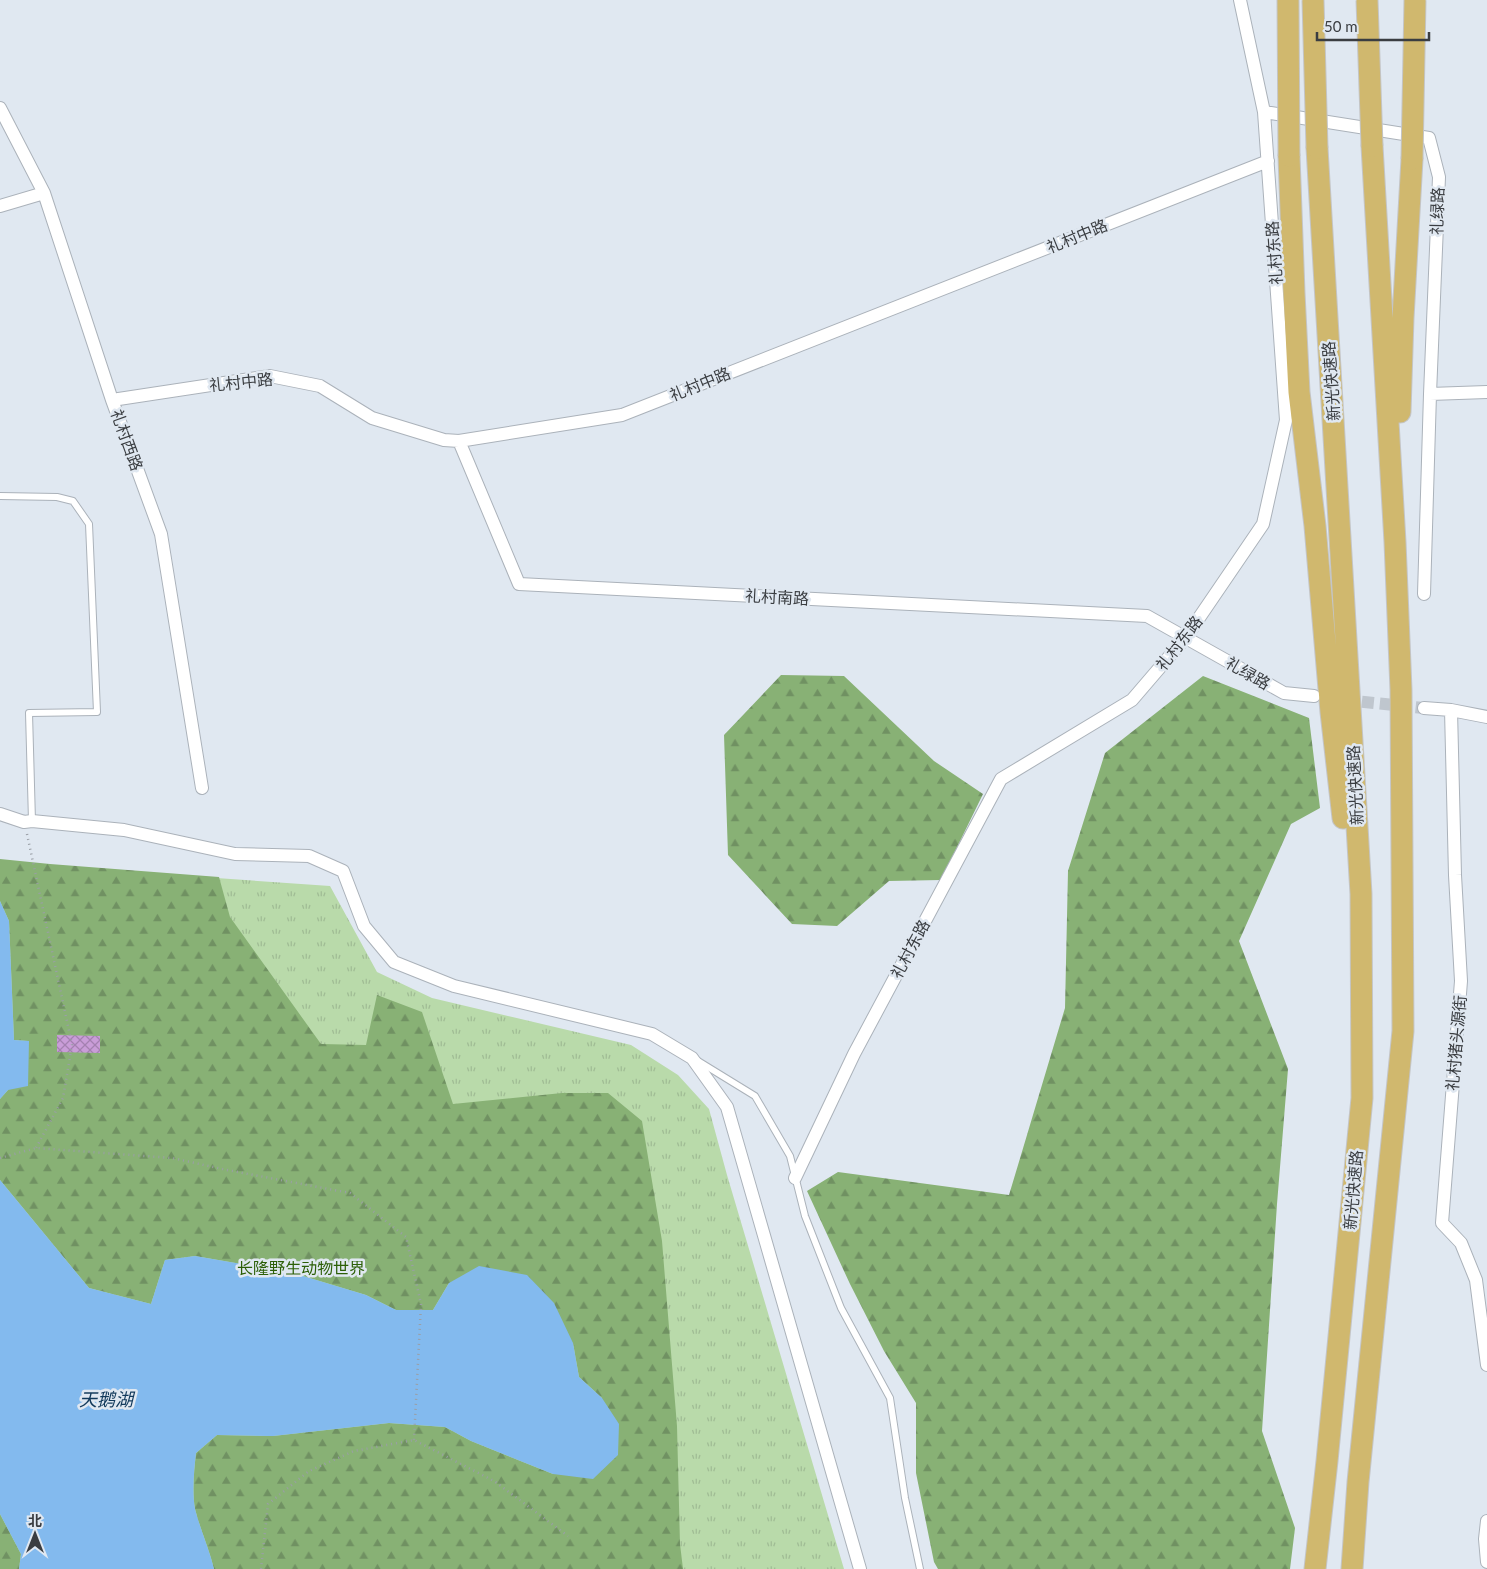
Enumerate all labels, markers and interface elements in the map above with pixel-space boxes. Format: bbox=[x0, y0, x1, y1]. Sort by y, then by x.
scale bar bbox=[1317, 10, 1430, 42]
text: 50 m bbox=[1324, 17, 1358, 35]
street label: 礼绿路 bbox=[1426, 187, 1447, 235]
street label: 礼村中路 bbox=[1044, 215, 1110, 256]
street label: 礼村东路 bbox=[1262, 220, 1285, 286]
street label: 新光快速路 bbox=[1318, 340, 1343, 422]
street label: 礼村中路 bbox=[667, 363, 733, 404]
street label: 礼村中路 bbox=[208, 369, 274, 394]
street label: 礼村西路 bbox=[108, 407, 147, 473]
street label: 礼村南路 bbox=[745, 585, 809, 608]
street label: 礼村东路 bbox=[1151, 612, 1206, 674]
street label: 礼绿路 bbox=[1223, 652, 1274, 693]
street label: 新光快速路 bbox=[1343, 745, 1366, 825]
street label: 礼村东路 bbox=[886, 916, 933, 981]
street label: 礼村猪头源街 bbox=[1442, 994, 1469, 1092]
street label: 新光快速路 bbox=[1340, 1149, 1365, 1231]
park label: 长隆野生动物世界 bbox=[237, 1258, 365, 1277]
water label: 天鹅湖 bbox=[79, 1388, 136, 1410]
north arrow bbox=[10, 1509, 60, 1559]
text: 北 bbox=[28, 1512, 42, 1529]

